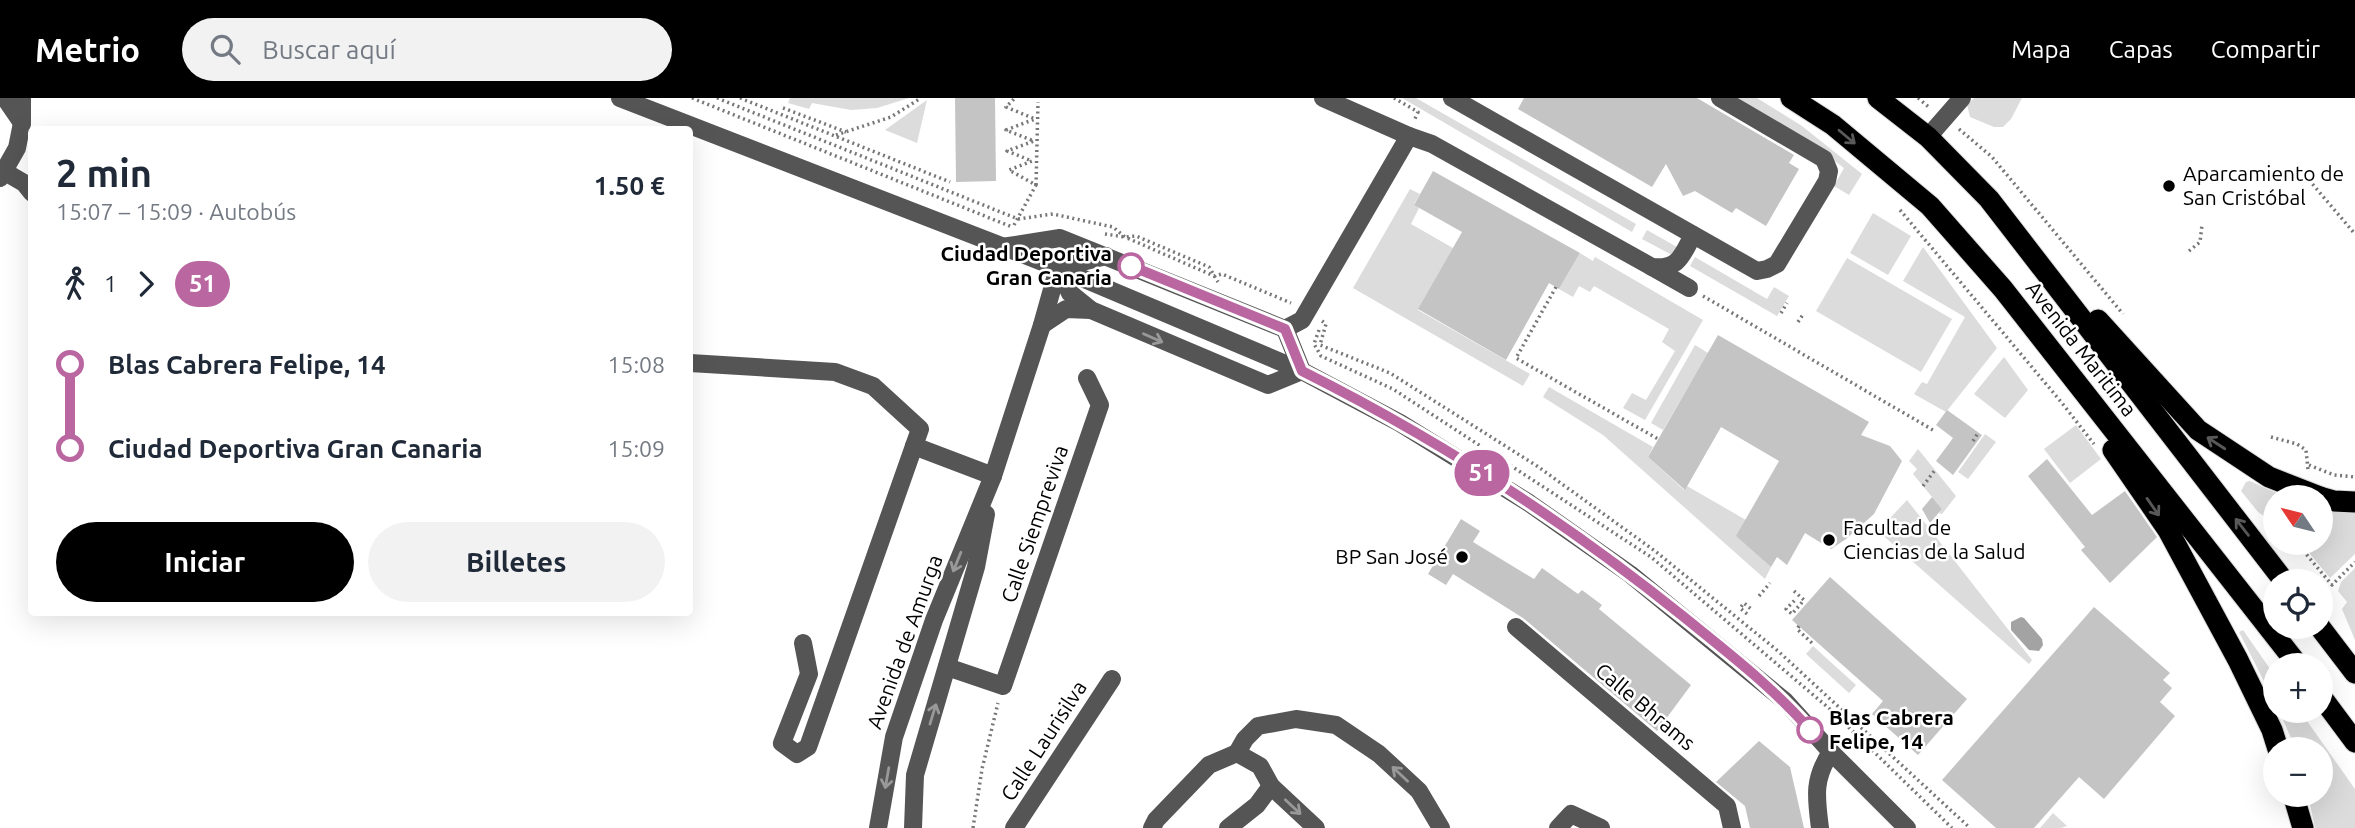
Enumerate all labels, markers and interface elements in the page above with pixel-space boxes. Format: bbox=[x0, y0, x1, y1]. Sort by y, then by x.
search box bbox=[182, 18, 672, 81]
icon: search bbox=[206, 30, 244, 68]
text: Metrio bbox=[35, 31, 140, 68]
text: Buscar aquí bbox=[262, 35, 396, 64]
text: Mapa bbox=[2011, 36, 2071, 63]
text: Capas bbox=[2109, 36, 2173, 63]
text: Compartir bbox=[2211, 36, 2320, 63]
one-way arrow bbox=[1838, 129, 1856, 145]
text: 2 min bbox=[56, 152, 152, 194]
place label: Aparcamiento de San Cristóbal bbox=[2183, 161, 2344, 209]
text: 1.50 € bbox=[594, 171, 665, 200]
marker: Aparcamiento de San Cristóbal bbox=[2161, 178, 2177, 194]
text: 15:07 – 15:09 · Autobús bbox=[56, 199, 296, 224]
place label: Ciudad Deportiva Gran Canaria bbox=[941, 241, 1112, 289]
marker: Ciudad Deportiva Gran Canaria bbox=[1118, 253, 1144, 279]
icon: walk bbox=[56, 265, 94, 303]
icon: forward bbox=[127, 265, 165, 303]
text: 51 bbox=[189, 270, 216, 297]
text: 1 bbox=[104, 271, 117, 296]
street label: Avenida Maritima bbox=[2022, 276, 2142, 421]
one-way arrow bbox=[1142, 332, 1164, 345]
text: Blas Cabrera Felipe, 14 bbox=[108, 350, 386, 379]
text: 15:08 bbox=[607, 352, 665, 377]
text: Ciudad Deportiva Gran Canaria bbox=[108, 434, 483, 463]
one-way arrow bbox=[2207, 435, 2227, 449]
text: 15:09 bbox=[607, 436, 665, 461]
street label: Calle Siempreviva bbox=[996, 442, 1072, 606]
line badge: 51 bbox=[1450, 450, 1514, 496]
text: 51 bbox=[1468, 459, 1496, 486]
north arrow bbox=[2263, 485, 2333, 555]
map controls bbox=[2263, 485, 2333, 807]
one-way arrow bbox=[2146, 497, 2160, 516]
place label: Facultad de Ciencias de la Salud bbox=[1843, 515, 2026, 563]
one-way arrow bbox=[2235, 518, 2250, 537]
button: Iniciar bbox=[56, 522, 354, 602]
button: Billetes bbox=[368, 522, 665, 602]
marker: Facultad de Ciencias de la Salud bbox=[1821, 532, 1837, 548]
place label: BP San José bbox=[1335, 544, 1448, 568]
marker: BP San José bbox=[1454, 549, 1470, 565]
street label: Avenida de Amurga bbox=[861, 551, 947, 732]
one-way arrow bbox=[950, 551, 963, 572]
button: locate bbox=[2263, 569, 2333, 639]
button: + bbox=[2263, 653, 2333, 723]
street label: Calle Bhrams bbox=[1591, 658, 1700, 755]
street label: Calle Laurisilva bbox=[995, 676, 1091, 805]
one-way arrow bbox=[928, 703, 941, 725]
place label: Blas Cabrera Felipe, 14 bbox=[1829, 705, 1954, 753]
marker: Blas Cabrera Felipe, 14 bbox=[1797, 717, 1823, 743]
button: − bbox=[2263, 737, 2333, 807]
one-way arrow bbox=[1392, 765, 1409, 782]
one-way arrow bbox=[880, 766, 893, 789]
one-way arrow bbox=[1284, 799, 1302, 815]

